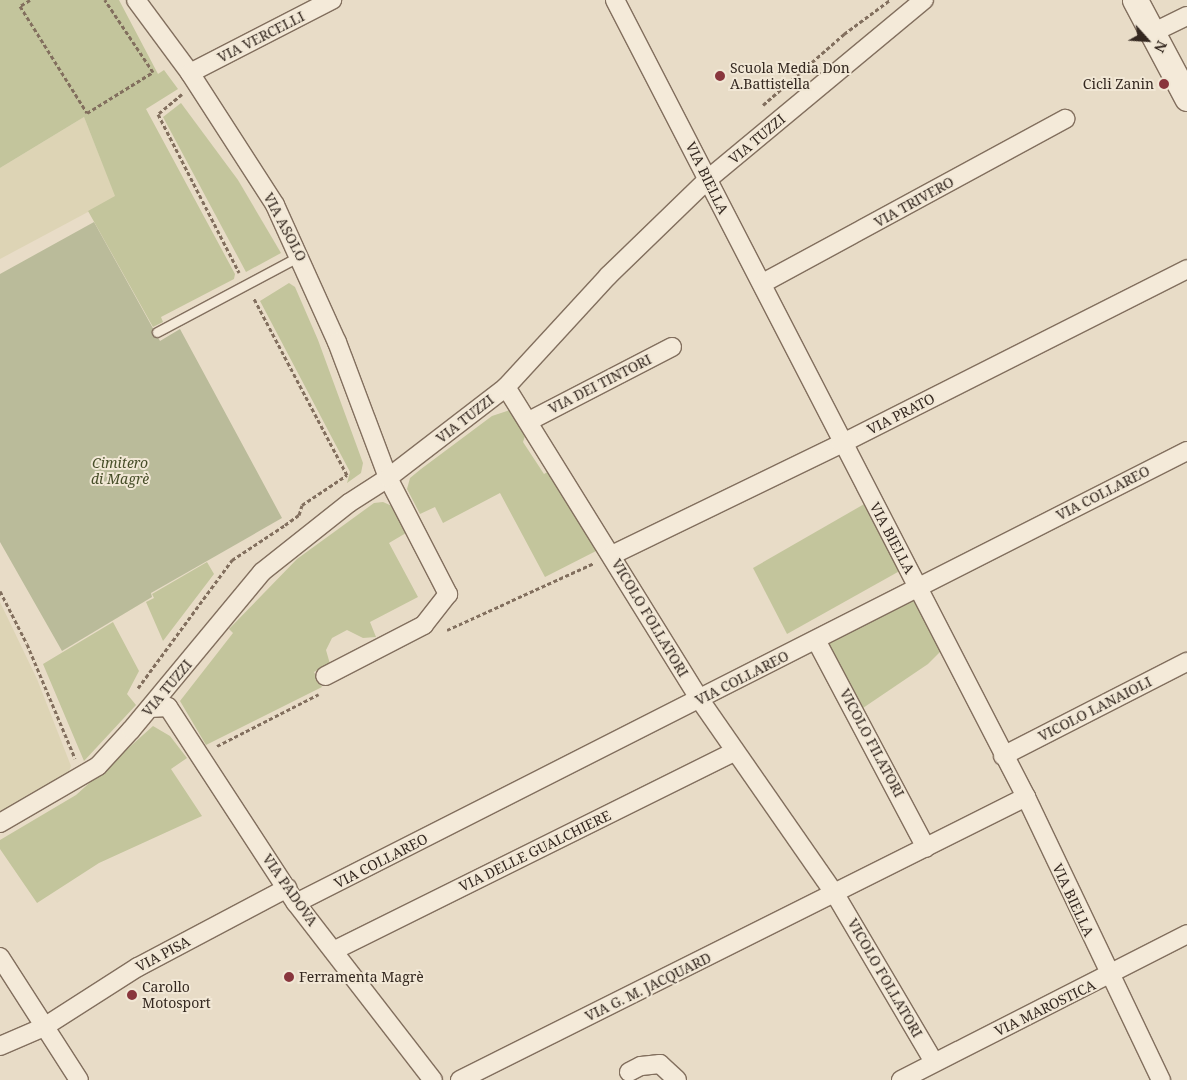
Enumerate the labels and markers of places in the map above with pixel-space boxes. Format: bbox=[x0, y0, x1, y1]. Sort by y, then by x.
place label: Scuola Media Don A.Battistella bbox=[730, 60, 850, 92]
marker: Scuola Media Don A.Battistella bbox=[714, 70, 726, 82]
place label: Cicli Zanin bbox=[1083, 76, 1154, 92]
marker: Cicli Zanin bbox=[1158, 78, 1170, 90]
place label: Ferramenta Magrè bbox=[299, 969, 424, 985]
marker: Ferramenta Magrè bbox=[283, 971, 295, 983]
place label: Carollo Motosport bbox=[142, 979, 211, 1012]
marker: Carollo Motosport bbox=[126, 989, 138, 1001]

